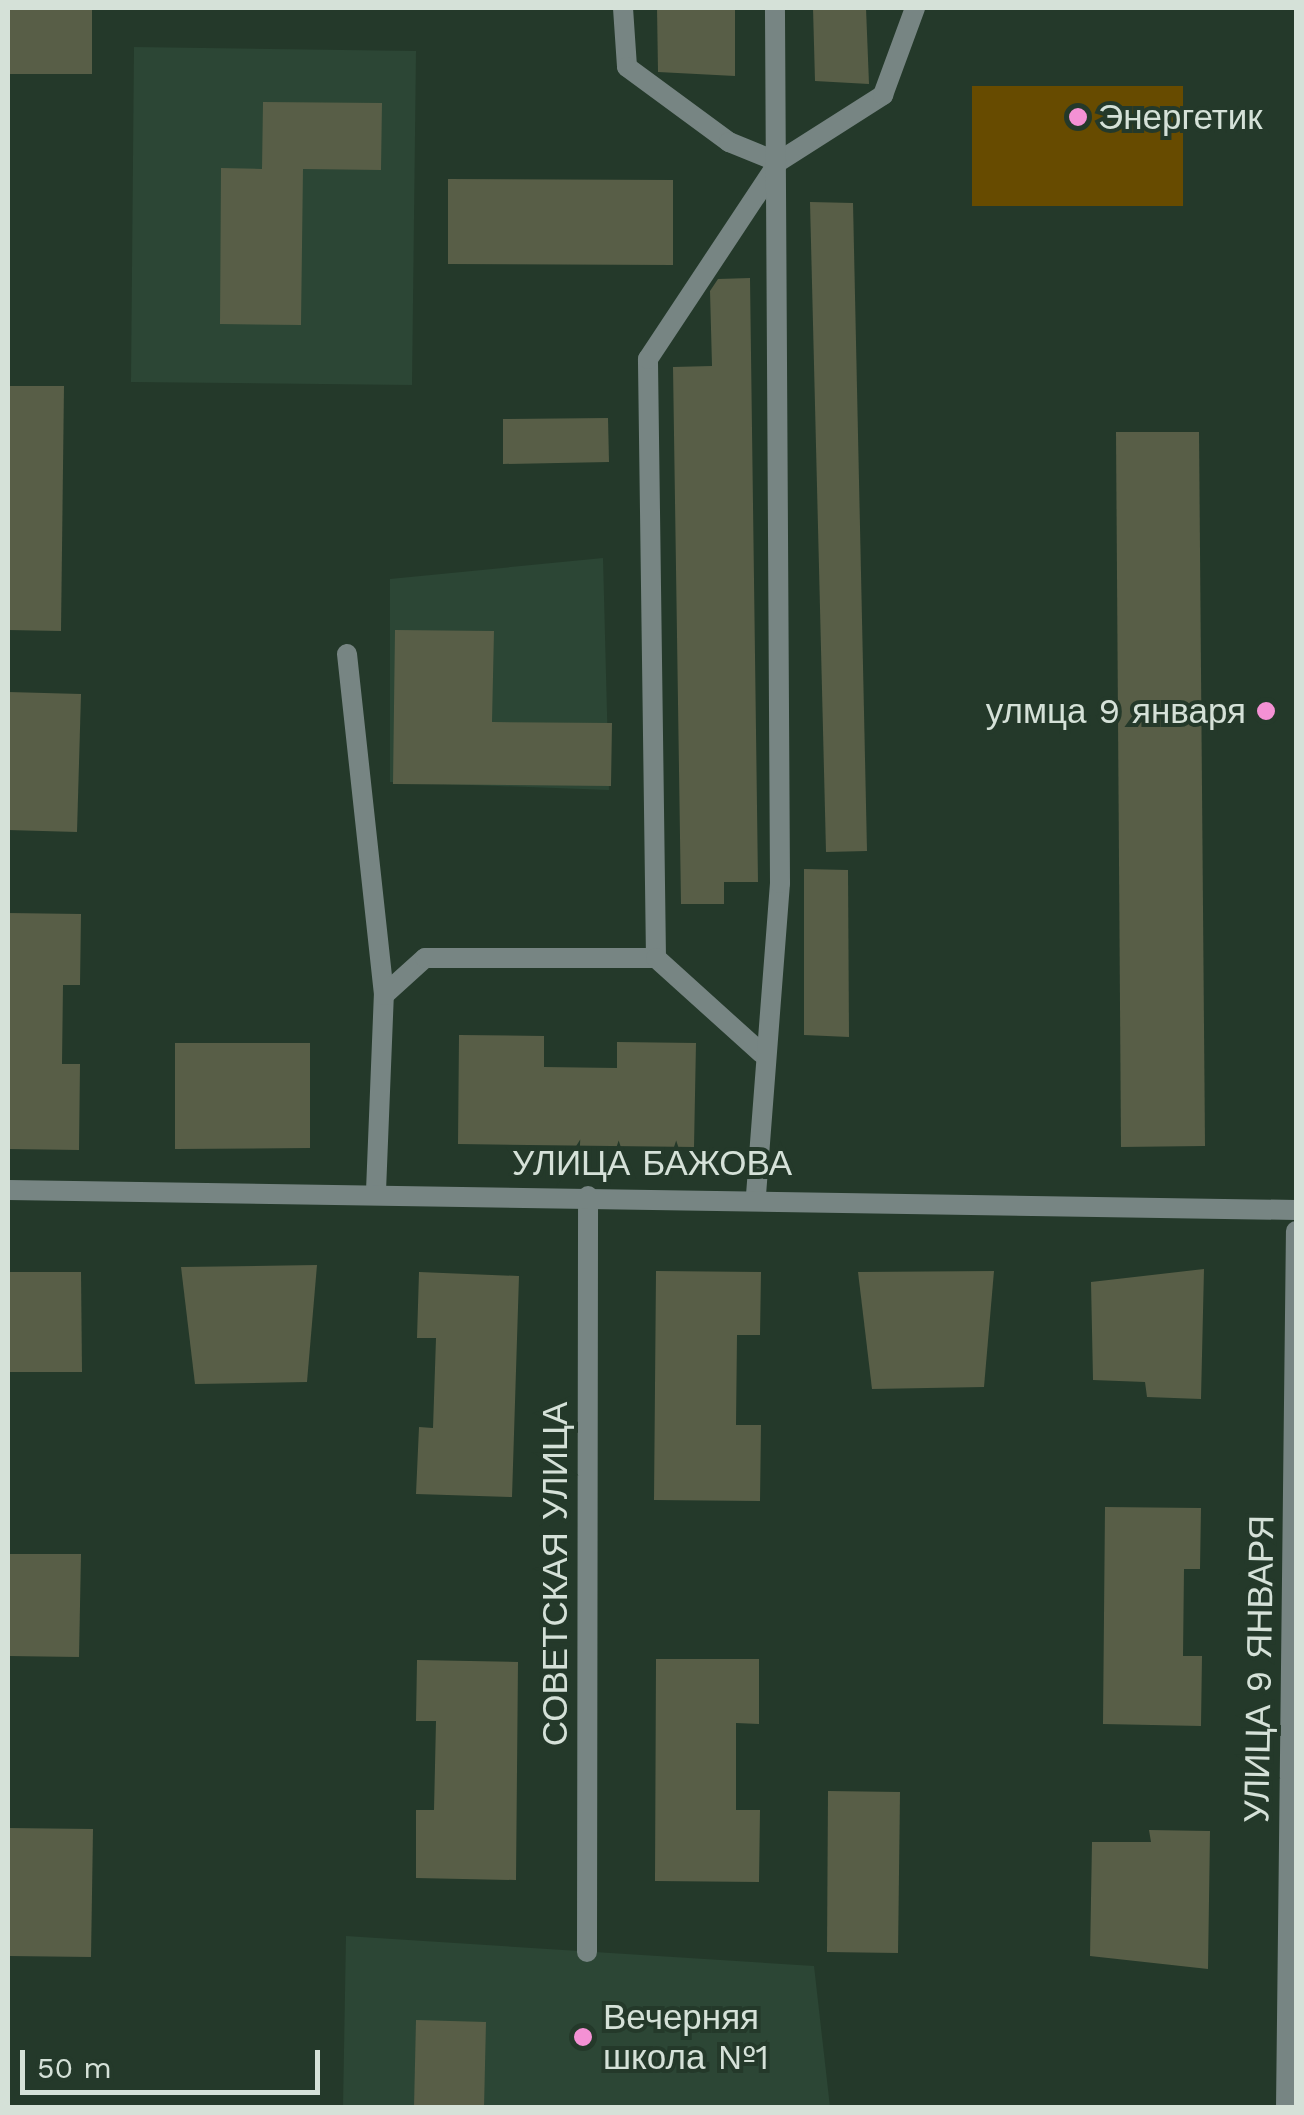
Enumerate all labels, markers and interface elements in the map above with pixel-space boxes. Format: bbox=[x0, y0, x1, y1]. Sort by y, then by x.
place label: Энергетик bbox=[1098, 96, 1263, 138]
marker: Энергетик bbox=[1067, 106, 1089, 128]
place label: улмца 9 января bbox=[986, 690, 1246, 732]
marker: улмца 9 января bbox=[1255, 700, 1277, 722]
street label: УЛИЦА БАЖОВА bbox=[512, 1142, 792, 1184]
street label: СОВЕТСКАЯ УЛИЦА bbox=[534, 1402, 576, 1746]
street label: УЛИЦА 9 ЯНВАРЯ bbox=[1235, 1515, 1283, 1823]
place label: Вечерняя школа №1 bbox=[603, 1996, 769, 2078]
marker: Вечерняя школа №1 bbox=[572, 2026, 594, 2048]
scale bar bbox=[25, 2030, 325, 2092]
text: 50 m bbox=[37, 2050, 112, 2085]

